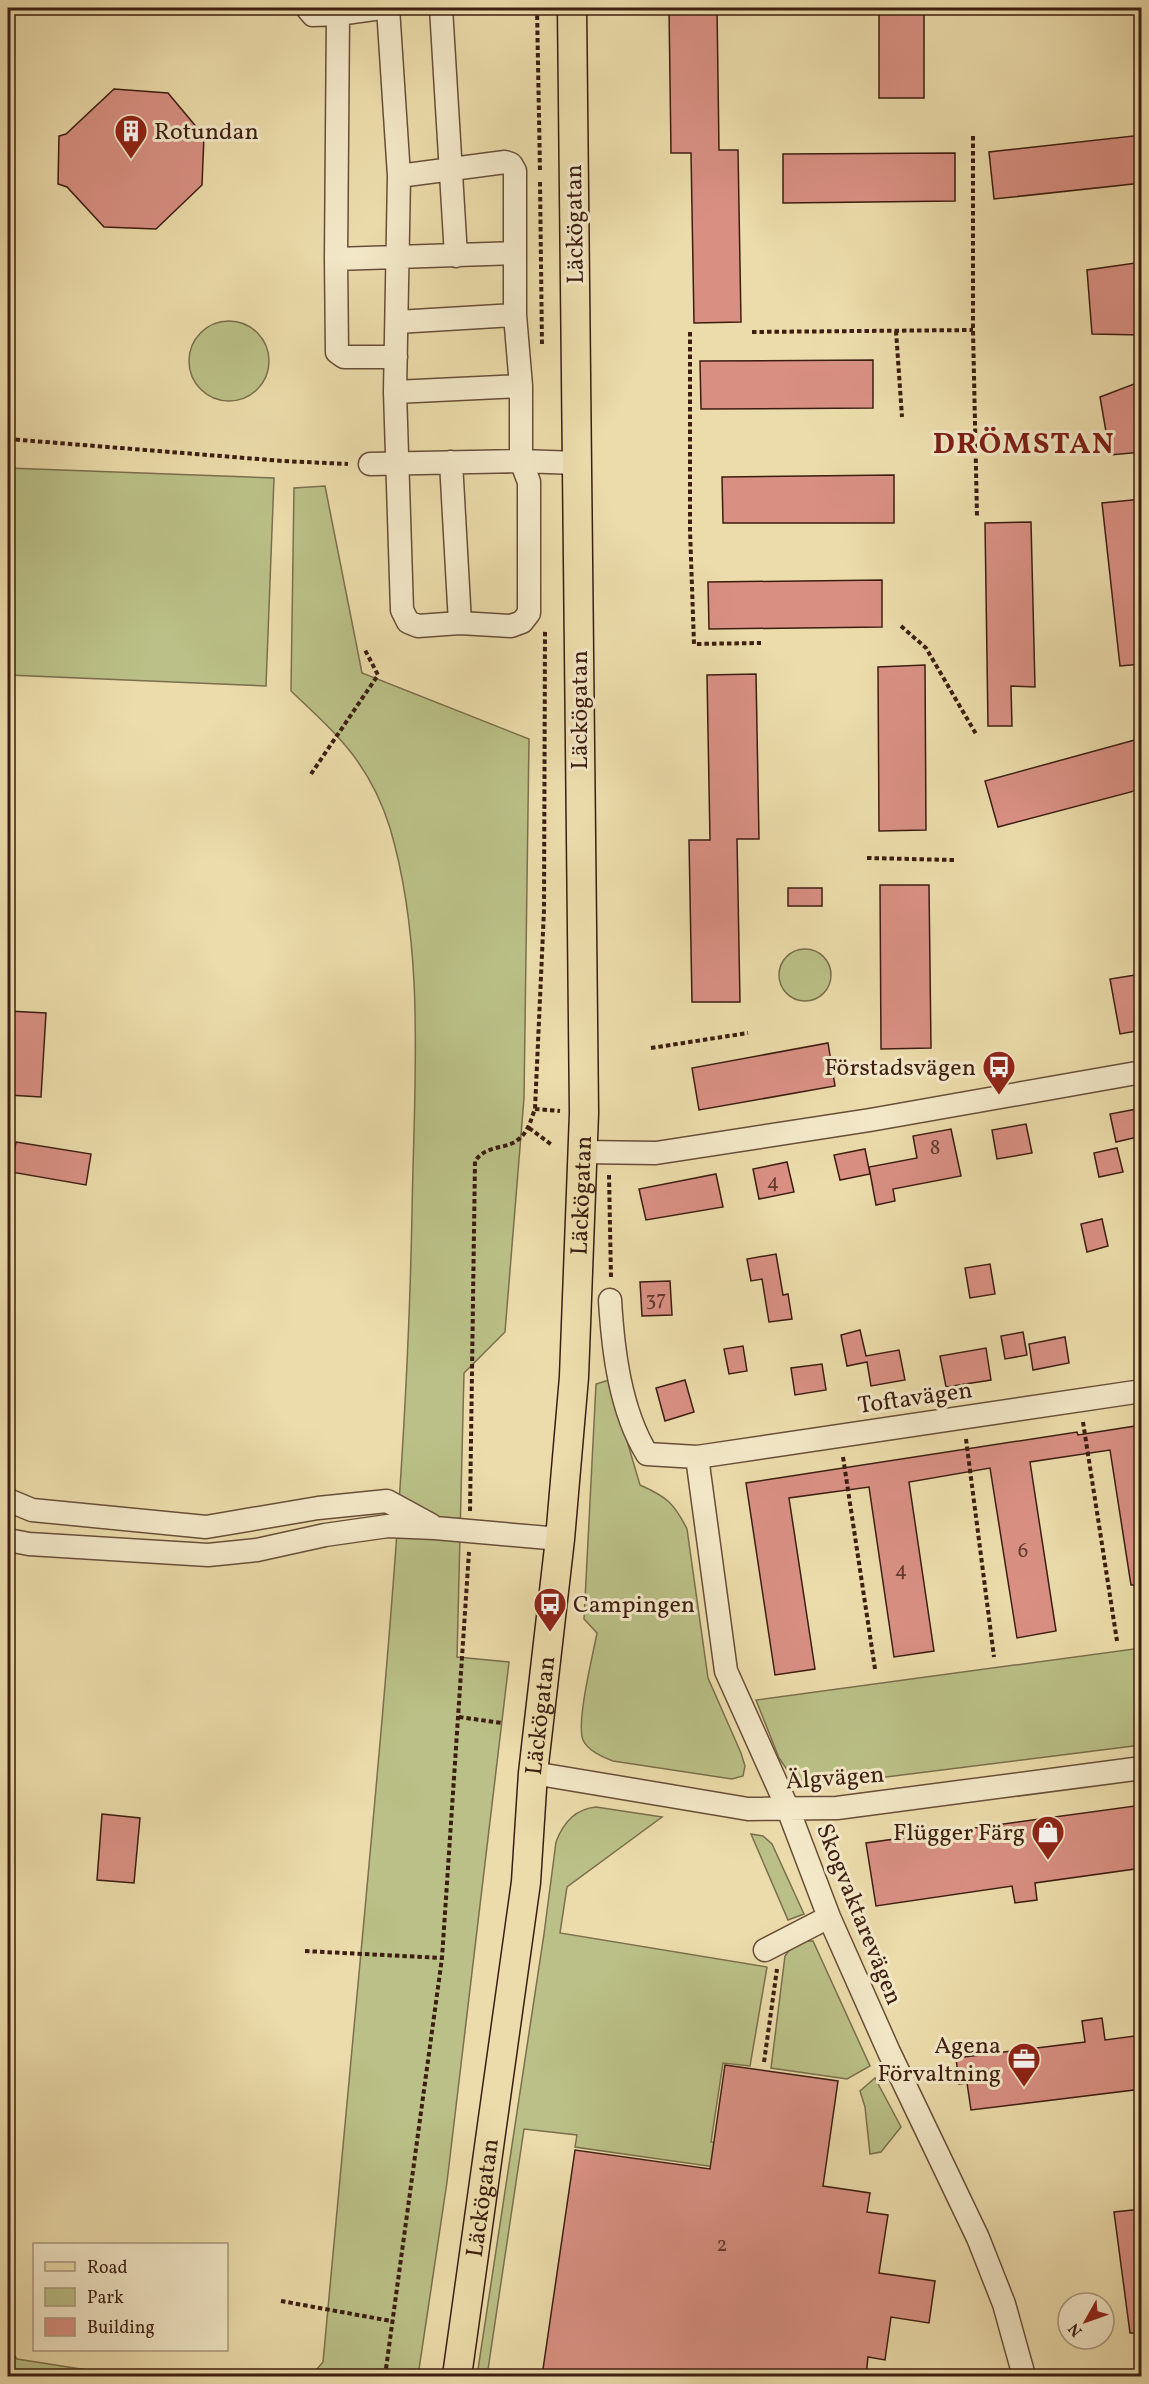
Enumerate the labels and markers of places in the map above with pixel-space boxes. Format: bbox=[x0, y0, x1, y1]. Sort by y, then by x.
building icon: Rotundan bbox=[113, 113, 149, 160]
place label: Rotundan bbox=[154, 116, 259, 150]
bus stop icon: Förstadsvägen bbox=[981, 1049, 1017, 1096]
place label: Förstadsvägen bbox=[824, 1052, 976, 1086]
bus stop icon: Campingen bbox=[532, 1586, 568, 1633]
place label: Campingen bbox=[573, 1589, 695, 1623]
shop icon: Flügger Färg bbox=[1030, 1814, 1066, 1861]
place label: Flügger Färg bbox=[893, 1817, 1025, 1851]
place label: Agena Förvaltning bbox=[878, 2030, 1001, 2092]
office icon: Agena Förvaltning bbox=[1006, 2041, 1042, 2088]

